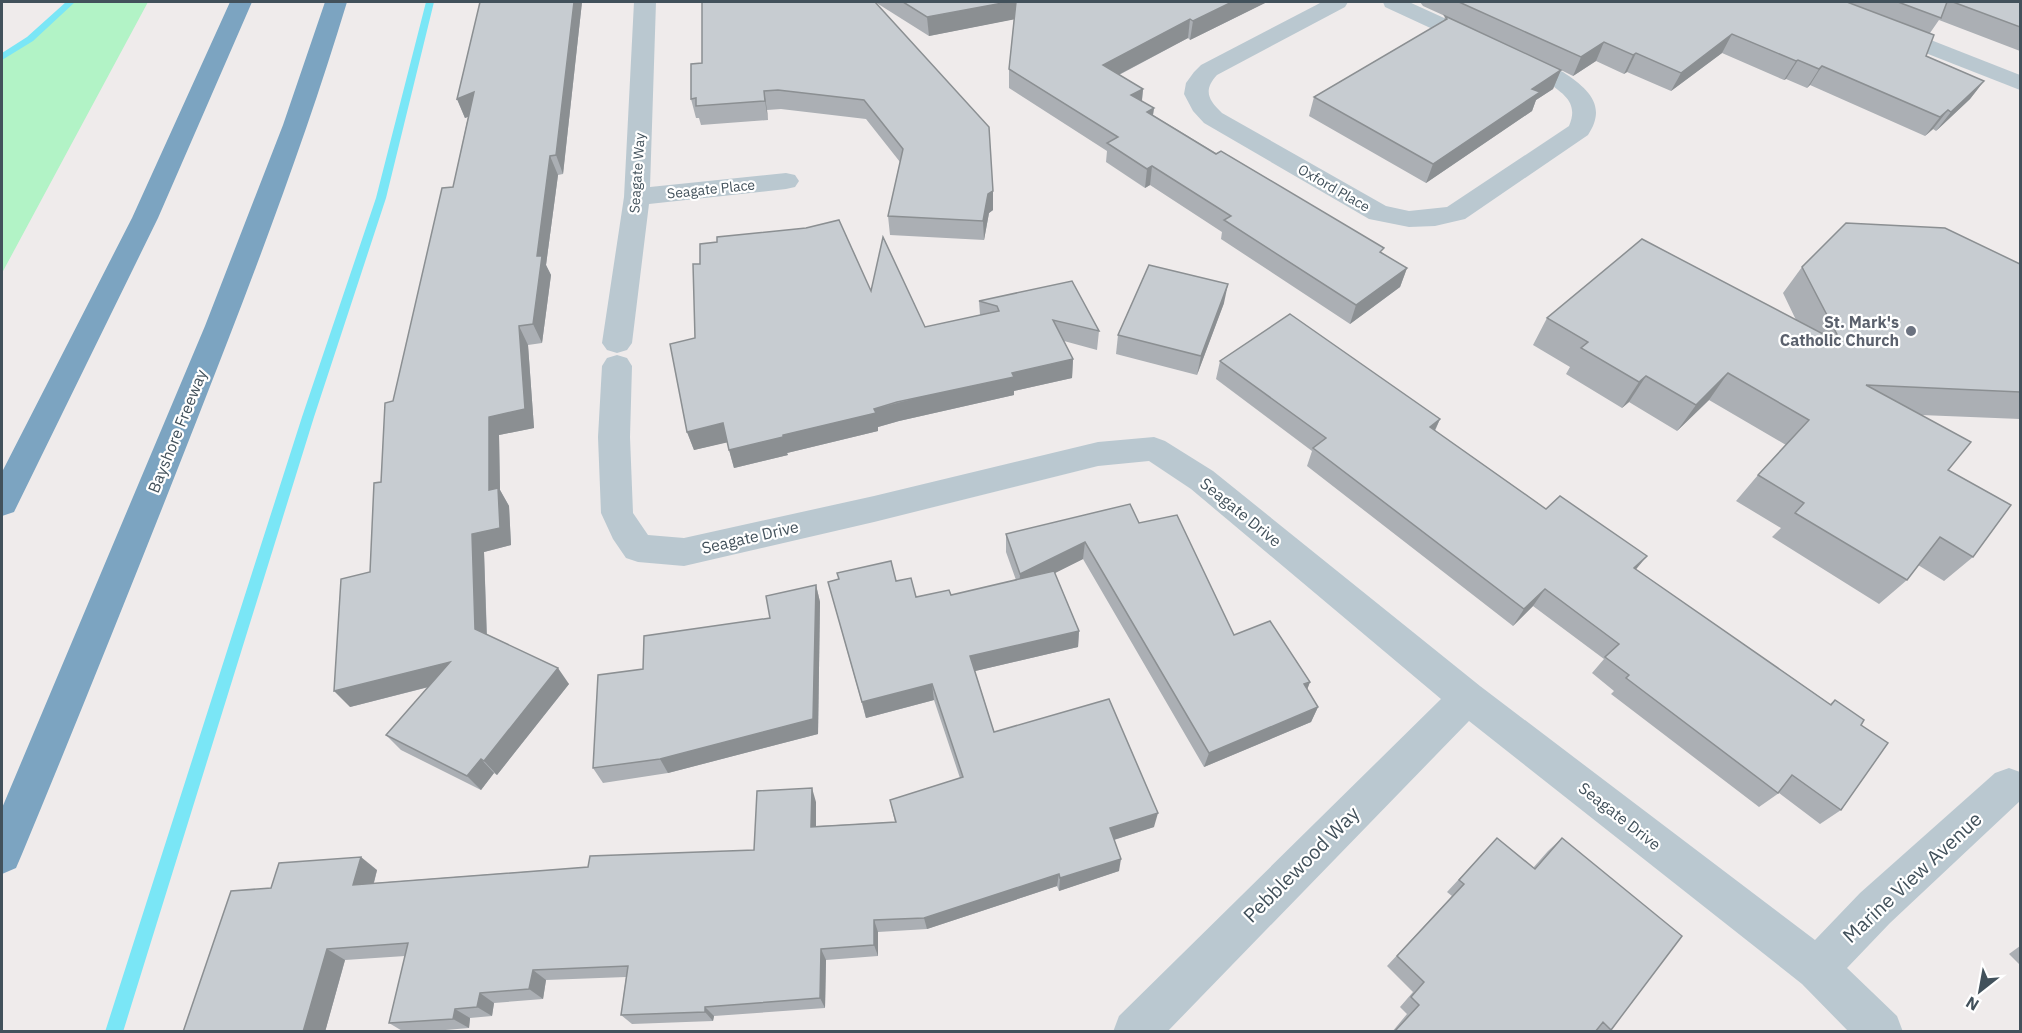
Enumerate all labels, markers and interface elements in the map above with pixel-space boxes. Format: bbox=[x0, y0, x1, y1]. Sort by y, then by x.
street label: Seagate Way bbox=[625, 132, 649, 214]
street label: Oxford Place bbox=[1295, 160, 1374, 216]
street label: Seagate Place bbox=[666, 175, 756, 203]
place label: St. Mark's Catholic Church bbox=[1780, 312, 1899, 350]
marker: St. Mark's Catholic Church bbox=[1904, 324, 1918, 338]
street label: Bayshore Freeway bbox=[143, 366, 211, 496]
street label: Seagate Drive bbox=[1196, 473, 1286, 551]
street label: Seagate Drive bbox=[700, 516, 801, 558]
street label: Seagate Drive bbox=[1575, 778, 1665, 854]
street label: Pebblewood Way bbox=[1237, 800, 1365, 928]
street label: Marine View Avenue bbox=[1837, 805, 1987, 949]
north arrow bbox=[1950, 961, 2010, 1021]
text: N bbox=[1962, 992, 1982, 1015]

